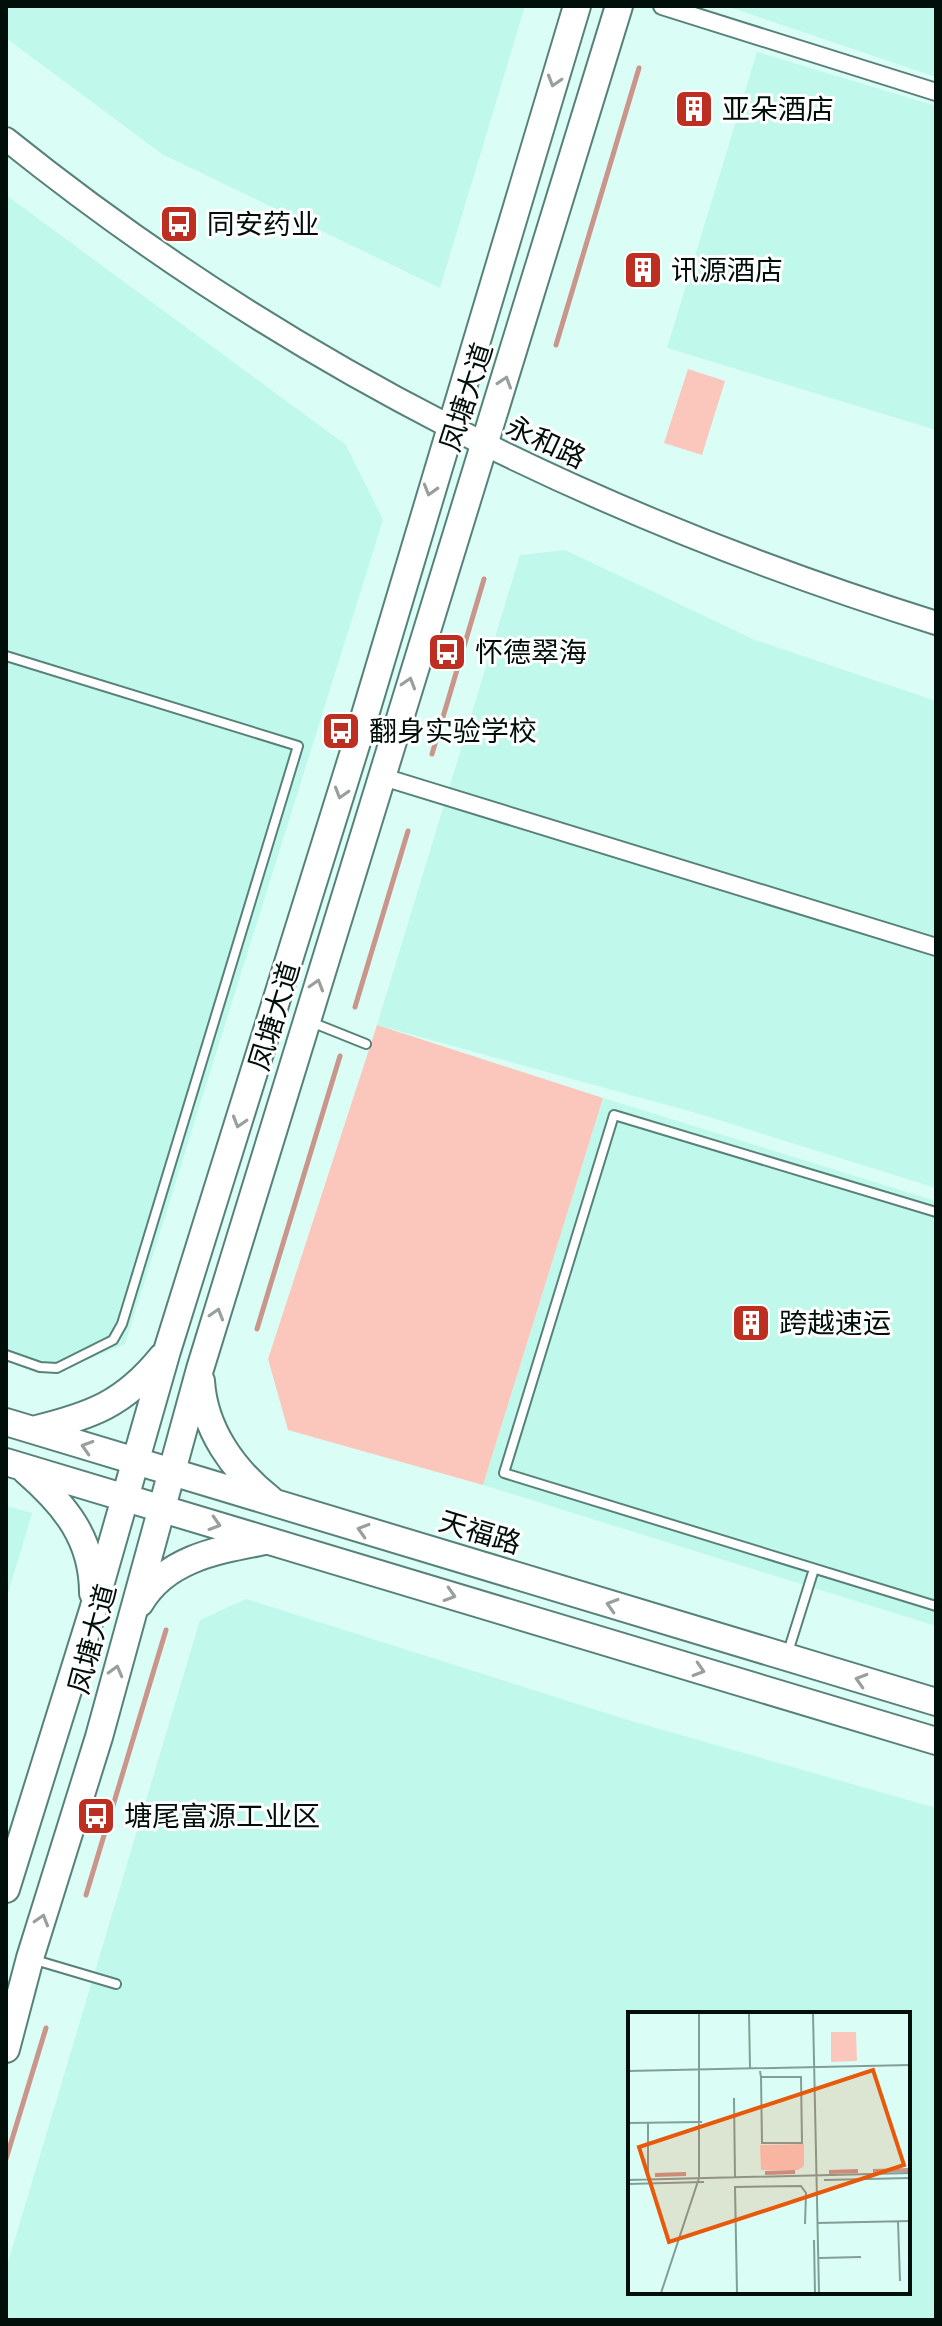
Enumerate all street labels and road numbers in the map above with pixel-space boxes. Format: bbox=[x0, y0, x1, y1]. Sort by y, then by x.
street label: 凤塘大道 bbox=[433, 338, 499, 456]
street label: 永和路 bbox=[501, 409, 591, 475]
street label: 凤塘大道 bbox=[241, 957, 307, 1075]
street label: 天福路 bbox=[435, 1503, 525, 1561]
street label: 凤塘大道 bbox=[61, 1581, 123, 1697]

